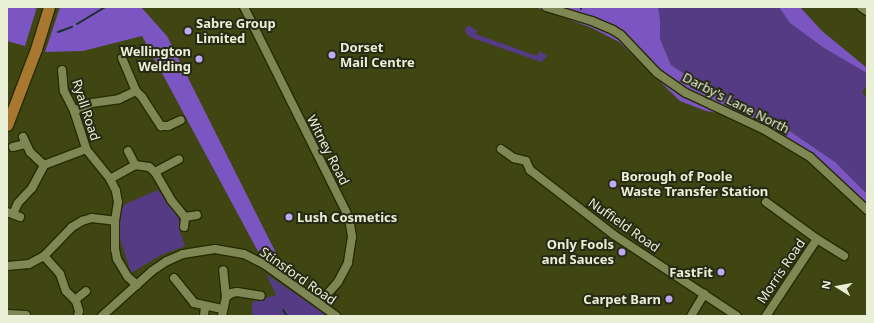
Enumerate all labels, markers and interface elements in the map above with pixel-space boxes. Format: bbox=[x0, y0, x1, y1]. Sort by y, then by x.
place label: Sabre Group Limited bbox=[196, 16, 276, 47]
marker: Sabre Group Limited bbox=[183, 26, 193, 36]
place label: Dorset Mail Centre bbox=[340, 40, 415, 71]
place label: Wellington Welding bbox=[120, 44, 191, 75]
marker: Dorset Mail Centre bbox=[327, 50, 337, 60]
marker: Wellington Welding bbox=[194, 54, 204, 64]
street label: Darby's Lane North bbox=[680, 69, 792, 137]
street label: Ryall Road bbox=[69, 77, 103, 143]
street label: Witney Road bbox=[304, 112, 352, 188]
place label: Borough of Poole Waste Transfer Station bbox=[621, 169, 768, 200]
marker: Borough of Poole Waste Transfer Station bbox=[608, 179, 618, 189]
street label: Nuffield Road bbox=[585, 195, 663, 255]
place label: Lush Cosmetics bbox=[297, 209, 397, 225]
marker: Lush Cosmetics bbox=[284, 212, 294, 222]
street label: Morris Road bbox=[754, 236, 808, 306]
place label: Only Fools and Sauces bbox=[542, 237, 614, 268]
street label: Stinsford Road bbox=[257, 244, 339, 308]
marker: Only Fools and Sauces bbox=[617, 247, 627, 257]
place label: FastFit bbox=[669, 264, 713, 280]
marker: FastFit bbox=[716, 267, 726, 277]
north arrow bbox=[818, 267, 858, 307]
text: N bbox=[818, 279, 834, 290]
place label: Carpet Barn bbox=[583, 291, 661, 307]
marker: Carpet Barn bbox=[664, 294, 674, 304]

